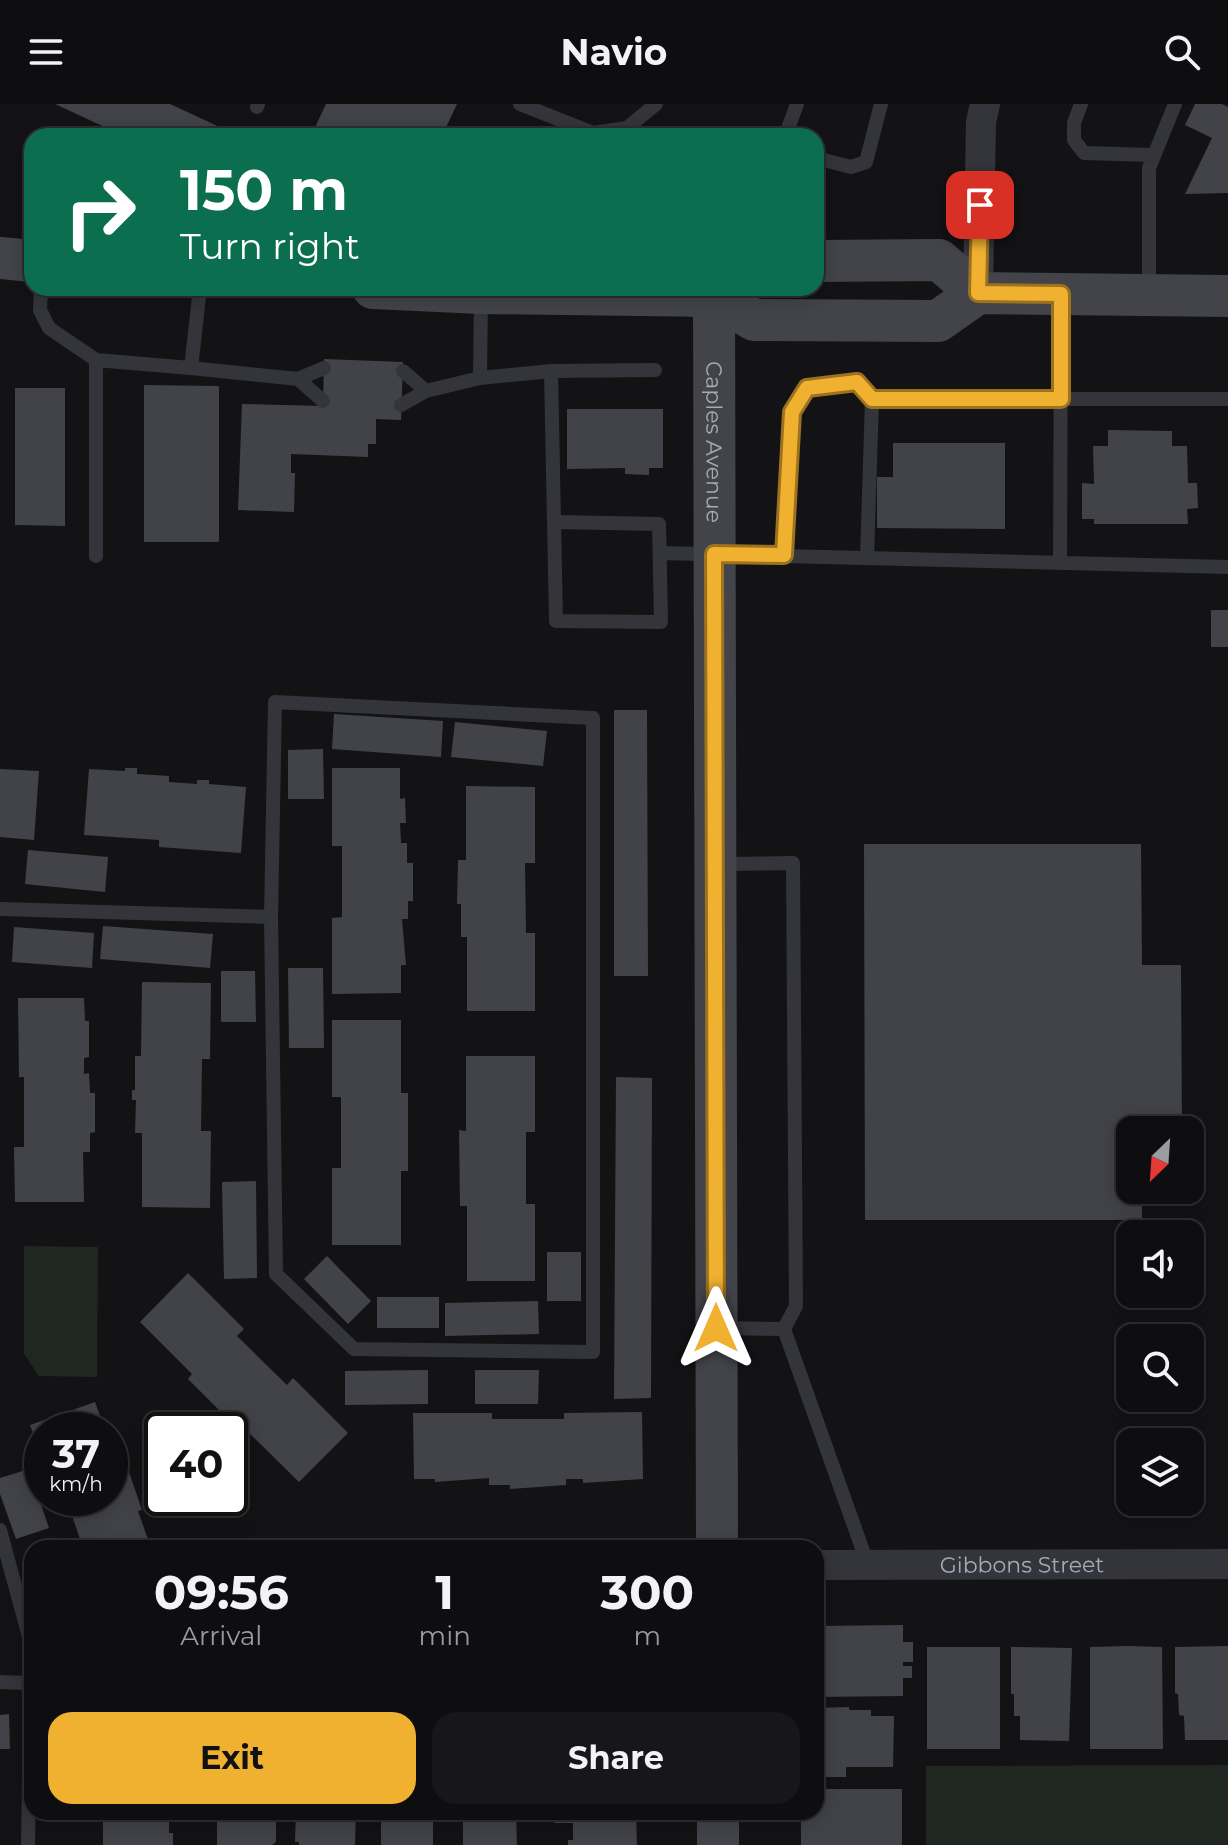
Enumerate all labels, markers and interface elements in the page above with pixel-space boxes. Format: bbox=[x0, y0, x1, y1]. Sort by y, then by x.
icon: menu bbox=[24, 30, 68, 74]
text: Navio bbox=[561, 30, 667, 74]
icon: search bbox=[1160, 30, 1204, 74]
text: 150 m bbox=[180, 156, 348, 224]
icon: right bbox=[48, 160, 152, 264]
pin bbox=[946, 171, 1014, 239]
icon: arrive bbox=[958, 183, 1002, 227]
text: Turn right bbox=[180, 224, 360, 268]
street label: Caples Avenue bbox=[701, 361, 728, 523]
north arrow bbox=[1116, 1116, 1204, 1204]
map controls bbox=[1116, 1116, 1204, 1516]
button: sound bbox=[1116, 1220, 1204, 1308]
position arrow bbox=[674, 1286, 758, 1370]
button: search bbox=[1116, 1324, 1204, 1412]
speed limit sign: 40 bbox=[144, 1412, 248, 1516]
button: layers bbox=[1116, 1428, 1204, 1516]
text: 37 bbox=[52, 1429, 100, 1478]
text: km/h bbox=[49, 1472, 103, 1496]
street label: Gibbons Street bbox=[940, 1551, 1104, 1578]
text: 09:56 bbox=[154, 1563, 289, 1621]
text: 1 bbox=[435, 1563, 454, 1621]
text: 300 bbox=[601, 1563, 694, 1621]
text: Arrival bbox=[180, 1620, 262, 1652]
text: min bbox=[419, 1620, 471, 1652]
text: m bbox=[634, 1620, 661, 1652]
button: Exit bbox=[48, 1712, 416, 1804]
button: Share bbox=[432, 1712, 800, 1804]

